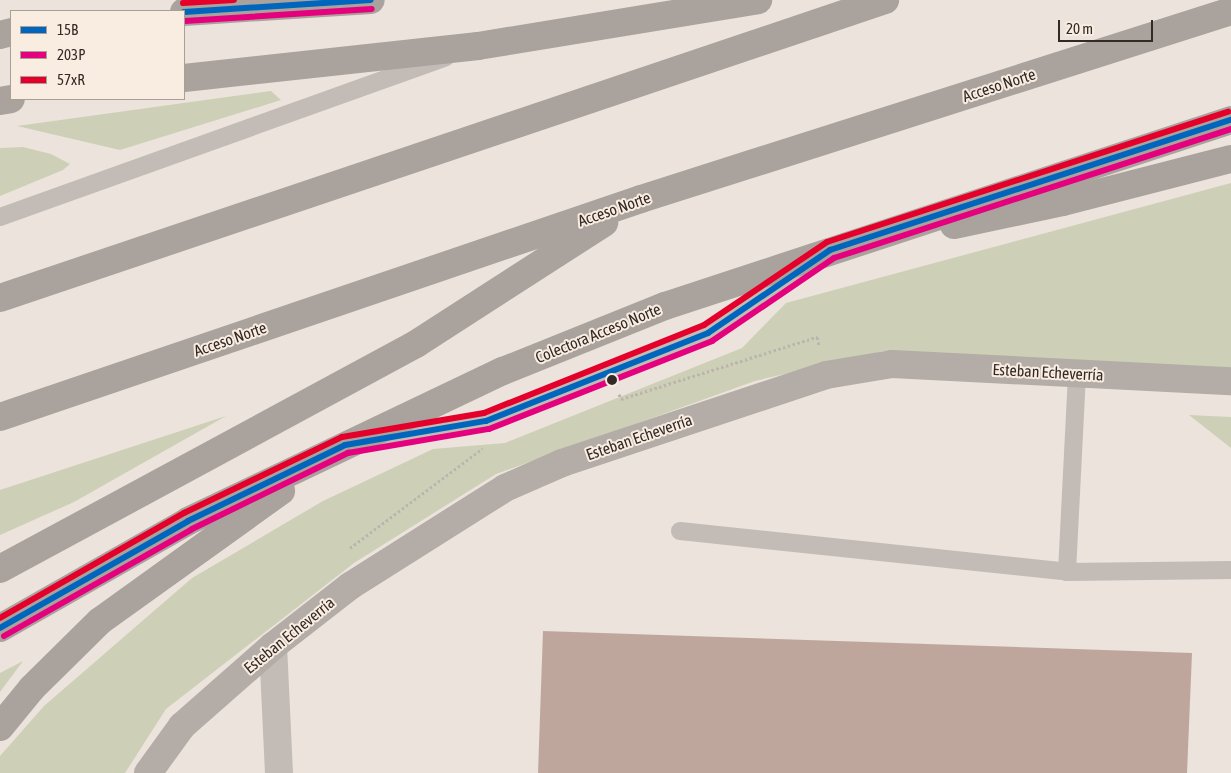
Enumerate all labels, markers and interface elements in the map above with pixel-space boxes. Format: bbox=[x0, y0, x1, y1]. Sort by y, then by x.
legend bbox=[10, 10, 185, 100]
scale bar bbox=[1061, 10, 1156, 42]
text: 20 m bbox=[1066, 20, 1093, 37]
text: 15B bbox=[57, 21, 78, 38]
text: 203P bbox=[57, 46, 86, 63]
street label: Acceso Norte bbox=[960, 64, 1038, 106]
text: 57xR bbox=[57, 71, 85, 88]
street label: Acceso Norte bbox=[575, 188, 653, 230]
street label: Colectora Acceso Norte bbox=[533, 299, 663, 367]
street label: Acceso Norte bbox=[191, 318, 269, 360]
street label: Esteban Echeverría bbox=[992, 360, 1104, 384]
unlabelled marker bbox=[607, 375, 617, 385]
street label: Esteban Echeverría bbox=[583, 410, 695, 464]
street label: Esteban Echeverría bbox=[240, 593, 338, 677]

